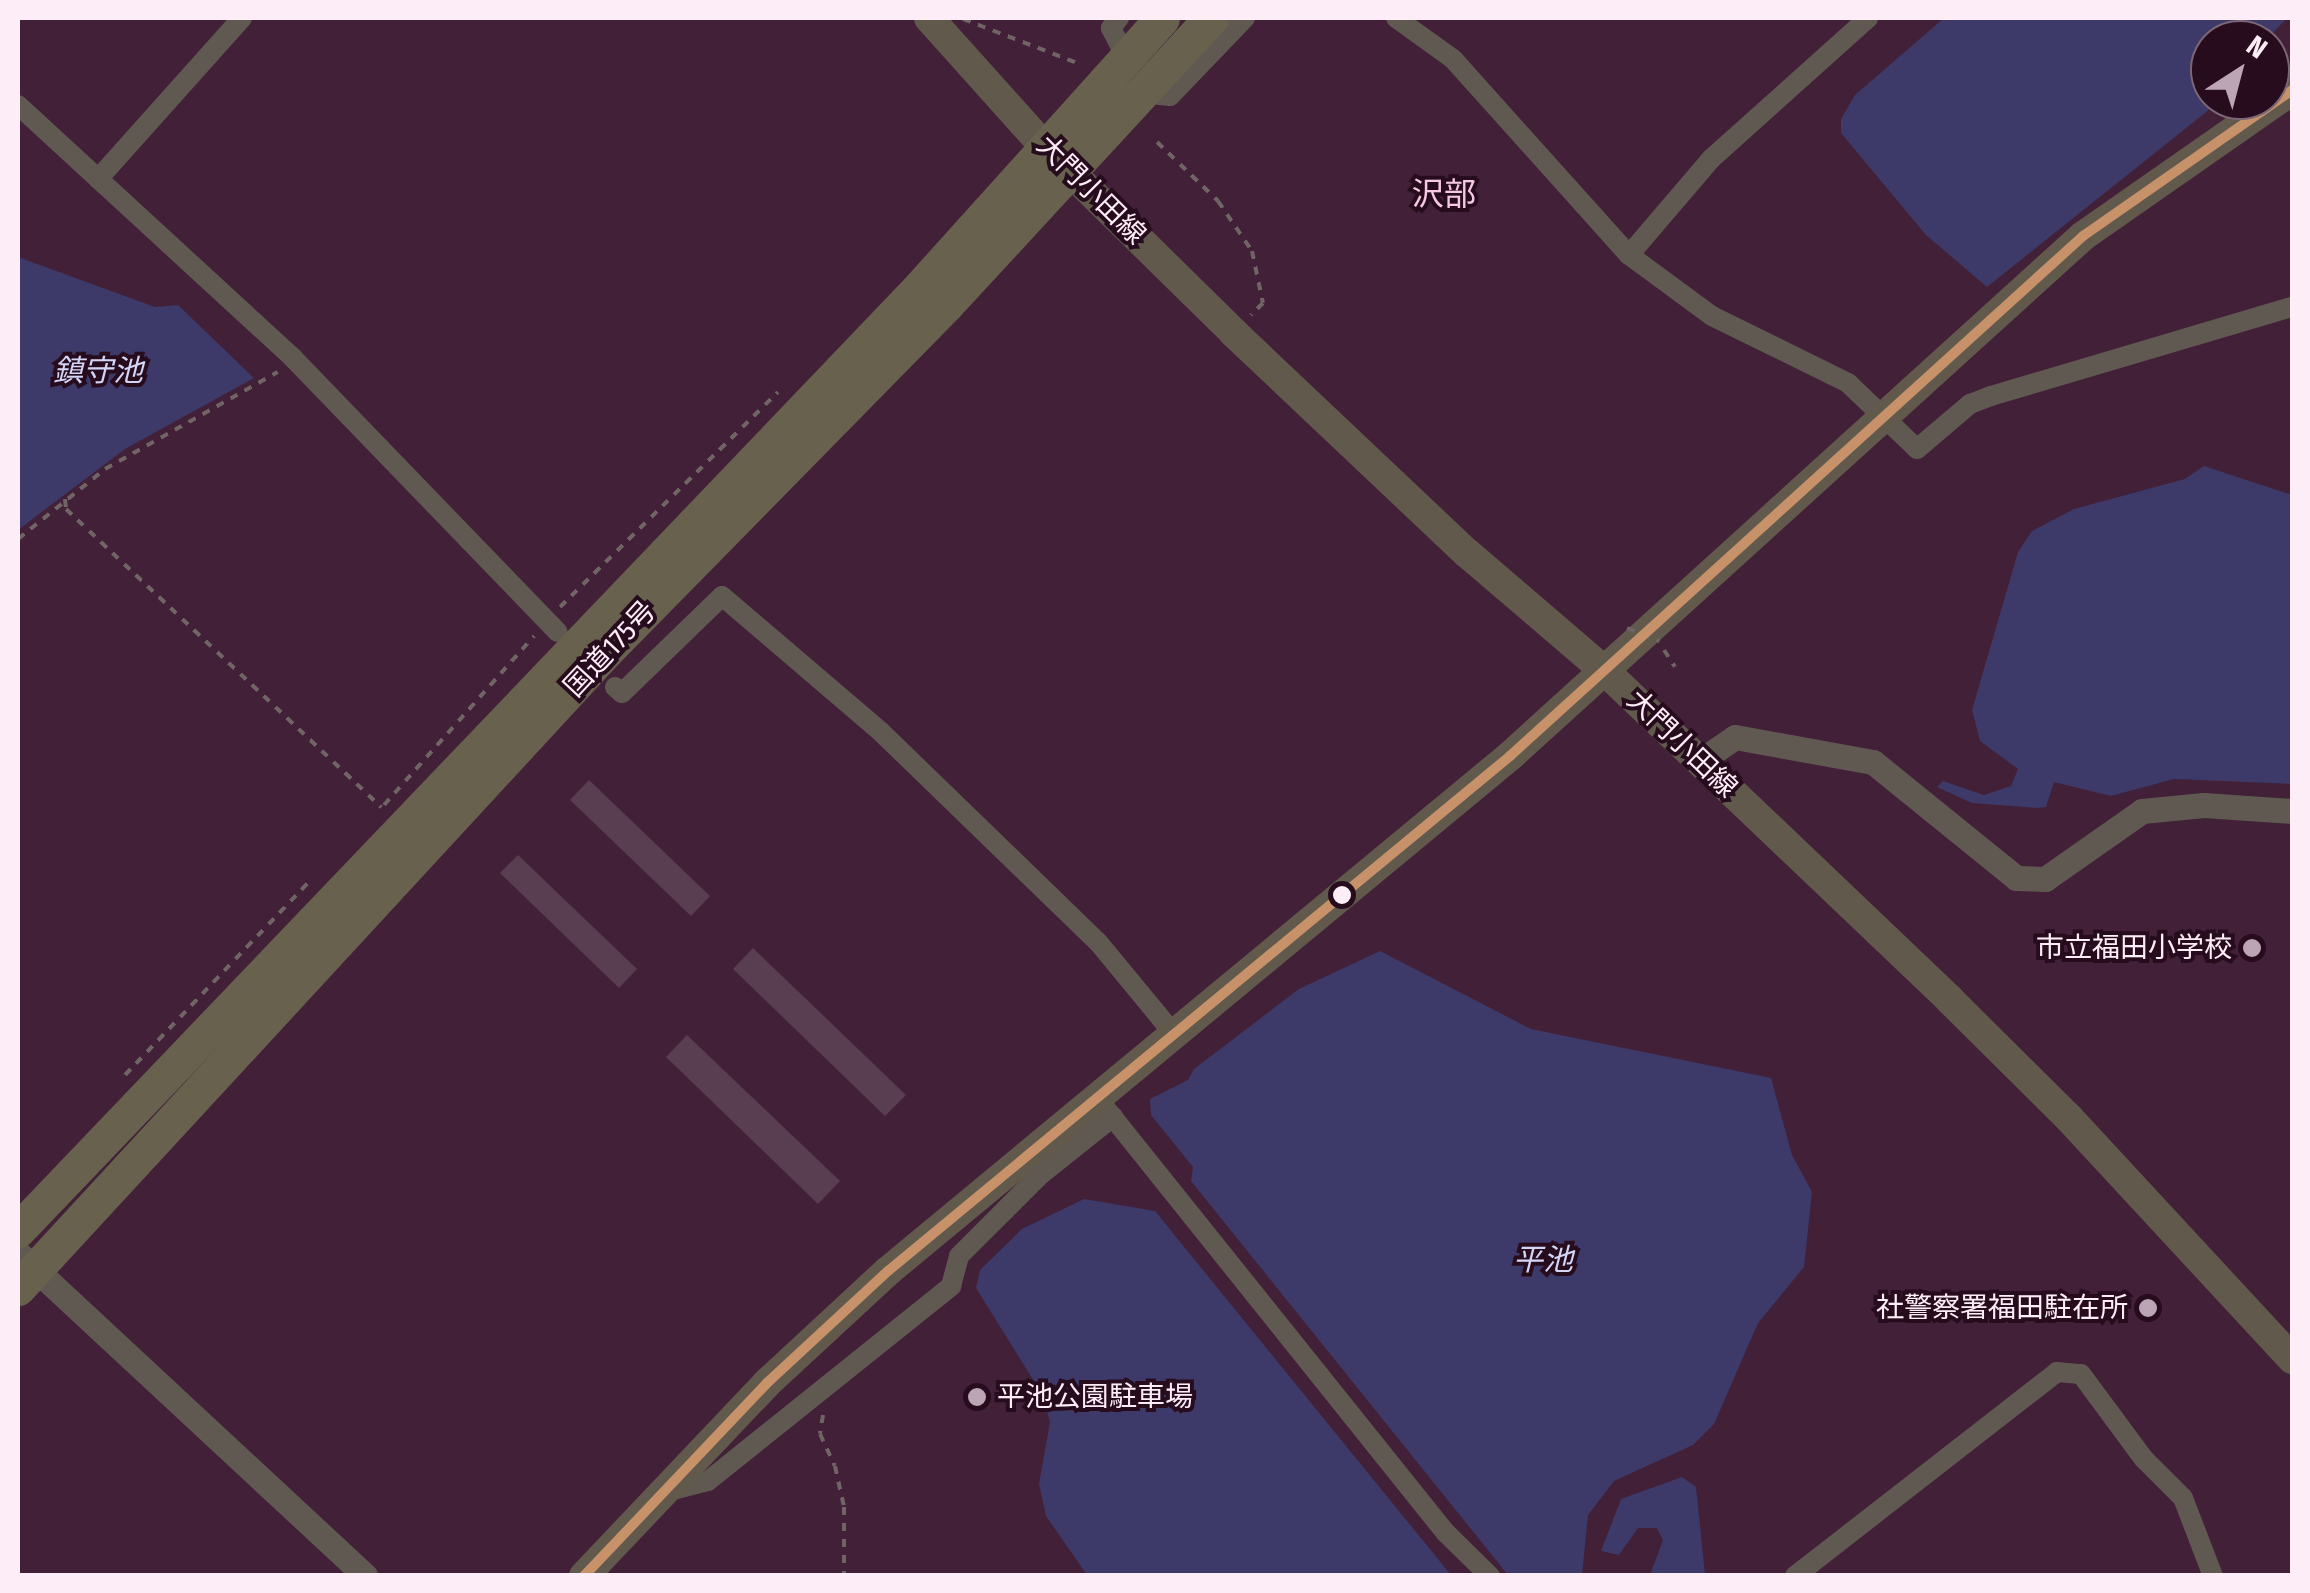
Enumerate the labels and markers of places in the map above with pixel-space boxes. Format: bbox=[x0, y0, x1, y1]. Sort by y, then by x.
unlabelled marker bbox=[1332, 885, 1352, 905]
place label: 市立福田小学校 bbox=[2036, 931, 2232, 965]
marker: 市立福田小学校 bbox=[2241, 937, 2263, 959]
place label: 社警察署福田駐在所 bbox=[1876, 1291, 2128, 1325]
marker: 社警察署福田駐在所 bbox=[2137, 1297, 2159, 1319]
place label: 平池公園駐車場 bbox=[997, 1380, 1193, 1414]
marker: 平池公園駐車場 bbox=[966, 1386, 988, 1408]

